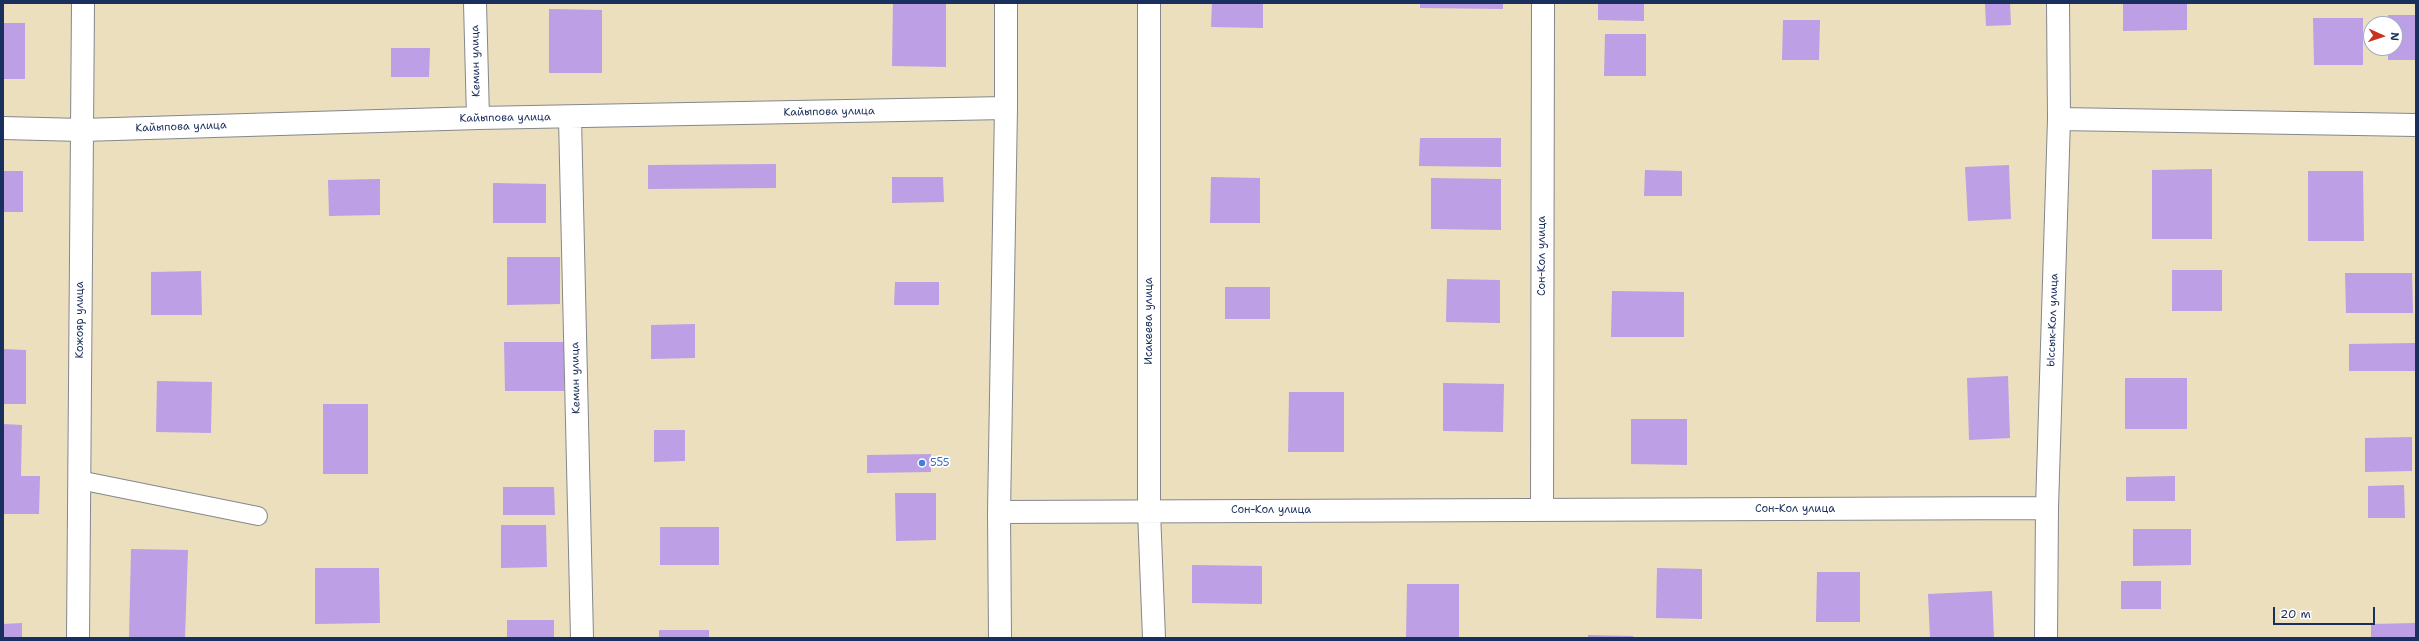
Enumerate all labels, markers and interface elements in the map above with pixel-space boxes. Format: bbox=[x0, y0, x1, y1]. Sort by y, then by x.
north arrow bbox=[2363, 16, 2403, 56]
street label: Кемин улица bbox=[469, 25, 483, 97]
text: N bbox=[2387, 32, 2402, 41]
street label: Кайыпова улица bbox=[783, 105, 875, 119]
street label: Кайыпова улица bbox=[459, 111, 551, 125]
street label: Кайыпова улица bbox=[135, 119, 227, 135]
street label: Сон-Кол улица bbox=[1535, 216, 1549, 296]
street label: Ыссык-Кол улица bbox=[2045, 273, 2061, 367]
street label: Исакеева улица bbox=[1142, 277, 1156, 365]
street label: Кожояр улица bbox=[73, 281, 87, 359]
street label: Кемин улица bbox=[569, 342, 583, 414]
place label: 555 bbox=[930, 456, 950, 470]
marker: 555 bbox=[917, 458, 927, 468]
street label: Сон-Кол улица bbox=[1755, 502, 1835, 516]
street label: Сон-Кол улица bbox=[1231, 503, 1311, 517]
scale bar bbox=[2275, 599, 2377, 625]
text: 20 m bbox=[2280, 606, 2311, 622]

